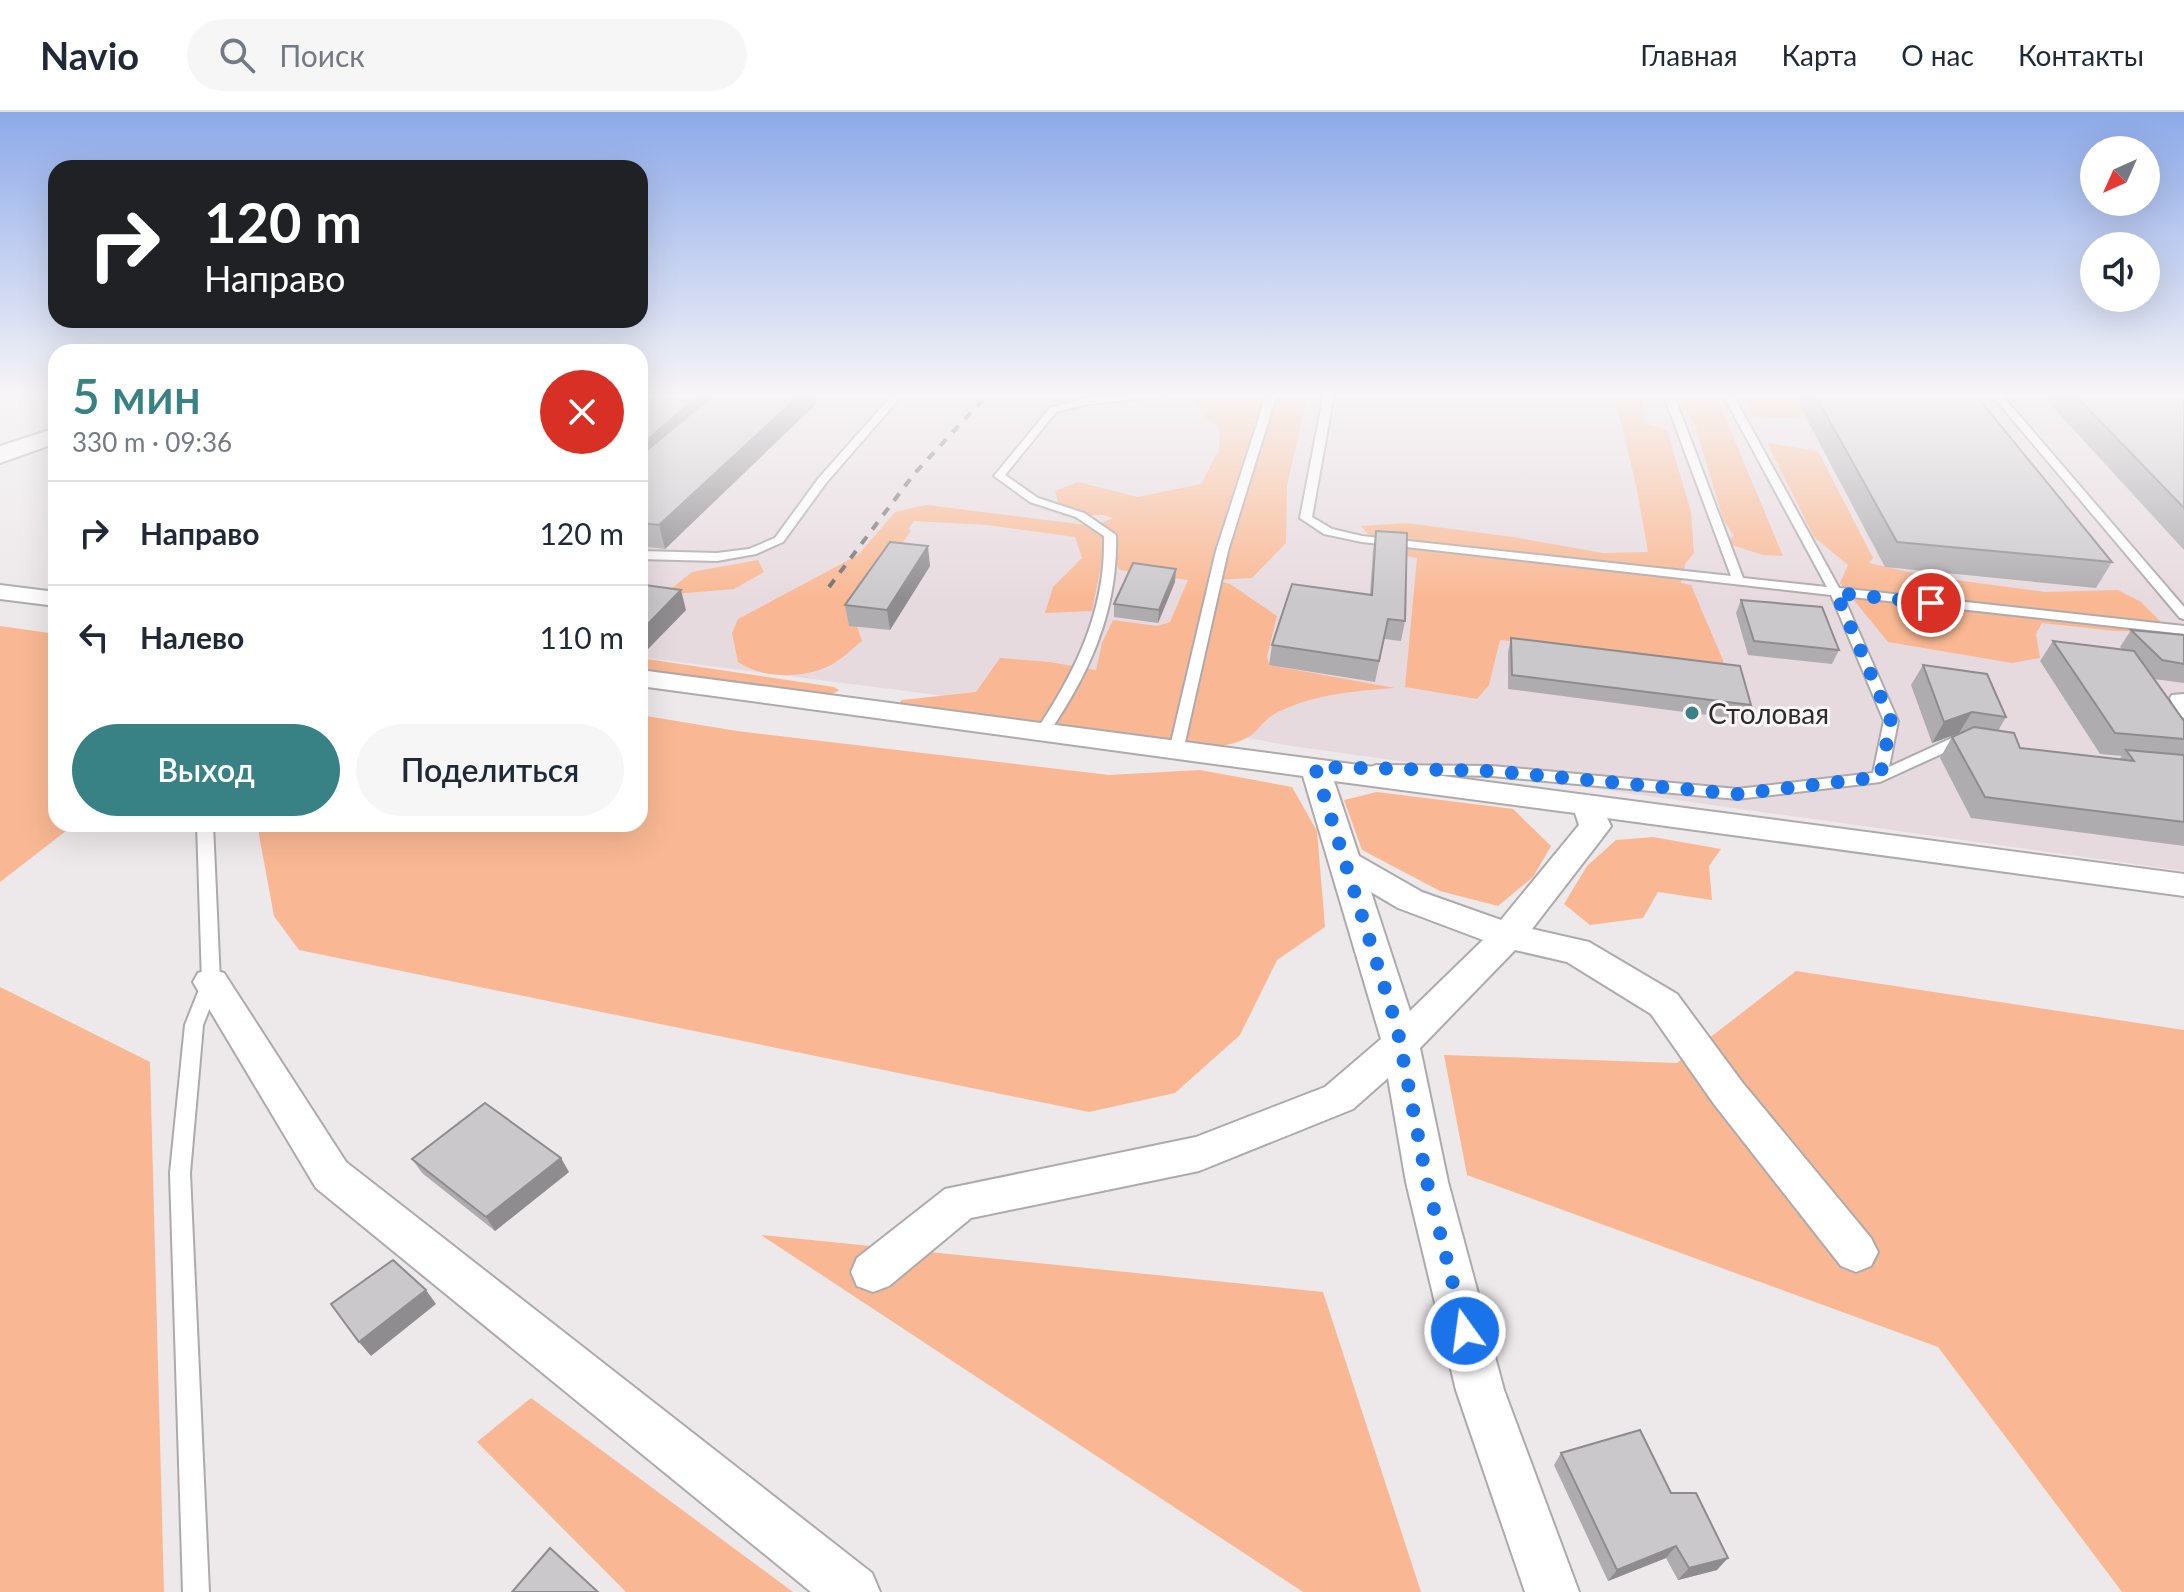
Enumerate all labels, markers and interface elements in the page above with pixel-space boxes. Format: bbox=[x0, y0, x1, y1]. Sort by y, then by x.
search box bbox=[187, 19, 747, 91]
text: Navio bbox=[40, 32, 139, 78]
icon: search bbox=[215, 33, 259, 77]
text: Поиск bbox=[279, 37, 365, 73]
text: Главная bbox=[1640, 38, 1738, 72]
text: Карта bbox=[1782, 38, 1857, 72]
text: О нас bbox=[1901, 38, 1974, 72]
text: Контакты bbox=[2018, 38, 2144, 72]
north arrow bbox=[2080, 136, 2160, 216]
map controls bbox=[2080, 136, 2160, 312]
text: 120 m bbox=[204, 188, 362, 255]
icon: right bbox=[72, 192, 176, 296]
button: sound bbox=[2080, 232, 2160, 312]
text: Направо bbox=[204, 256, 345, 300]
text: 5 мин bbox=[72, 367, 201, 424]
button: close bbox=[540, 370, 624, 454]
text: 330 m · 09:36 bbox=[72, 426, 232, 458]
icon: right bbox=[72, 511, 116, 555]
text: Направо bbox=[140, 515, 260, 551]
text: 120 m bbox=[539, 515, 624, 551]
pin bbox=[1897, 569, 1965, 637]
icon: arrive bbox=[1909, 581, 1953, 625]
icon: left bbox=[72, 615, 116, 659]
text: Налево bbox=[140, 619, 244, 655]
text: 110 m bbox=[539, 619, 624, 655]
place label: Столовая bbox=[1708, 696, 1829, 730]
marker: Столовая bbox=[1683, 704, 1701, 722]
button: Выход bbox=[72, 724, 340, 816]
button: Поделиться bbox=[356, 724, 624, 816]
position arrow bbox=[1423, 1289, 1507, 1373]

